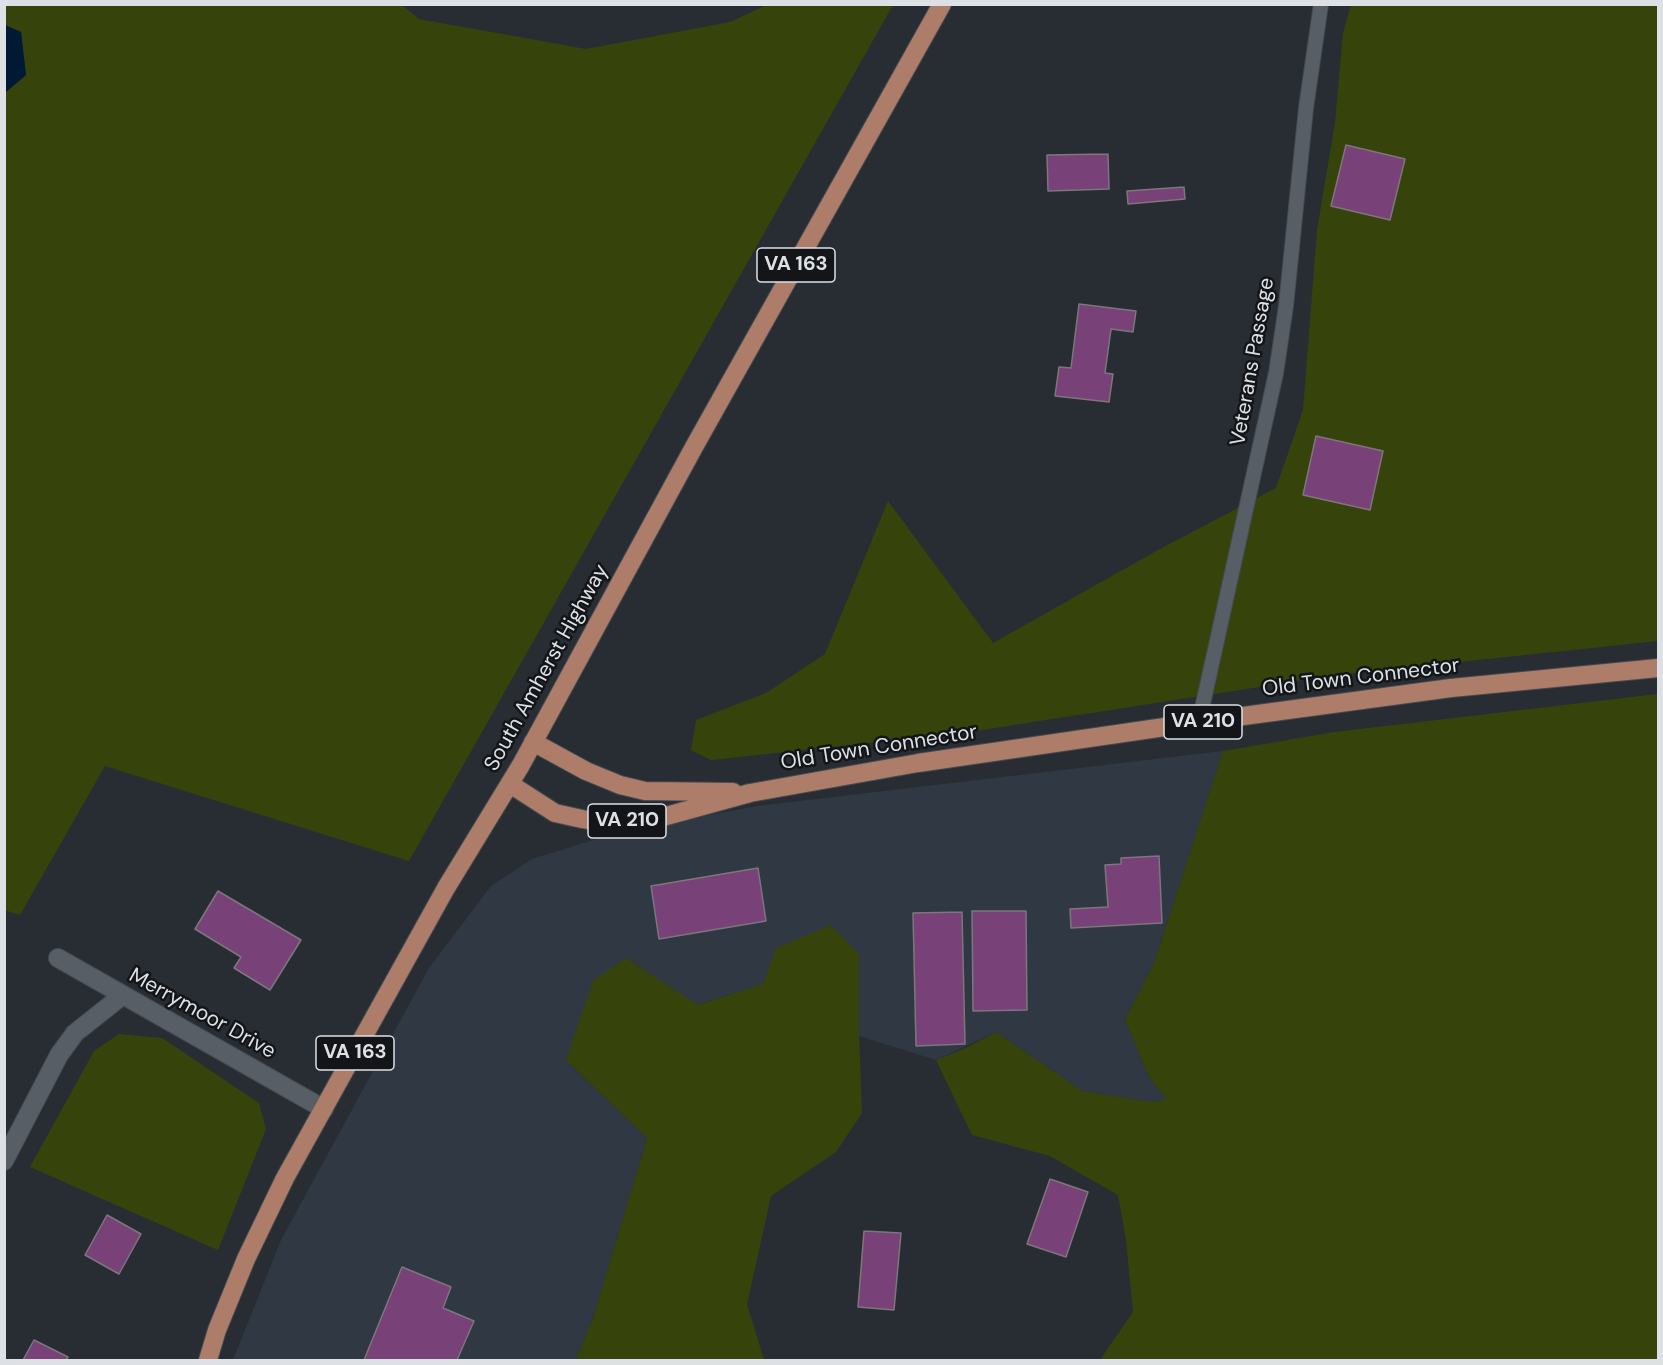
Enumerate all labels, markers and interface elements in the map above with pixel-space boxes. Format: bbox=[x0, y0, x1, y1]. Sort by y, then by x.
road number: VA 163 bbox=[757, 248, 835, 282]
street label: Veterans Passage bbox=[1226, 276, 1280, 448]
street label: South Amherst Highway bbox=[480, 560, 614, 776]
street label: Old Town Connector bbox=[1261, 653, 1461, 703]
road number: VA 210 bbox=[1164, 705, 1242, 739]
street label: Old Town Connector bbox=[779, 720, 979, 776]
road number: VA 210 bbox=[588, 804, 666, 838]
street label: Merrymoor Drive bbox=[124, 963, 280, 1065]
road number: VA 163 bbox=[316, 1036, 394, 1070]

